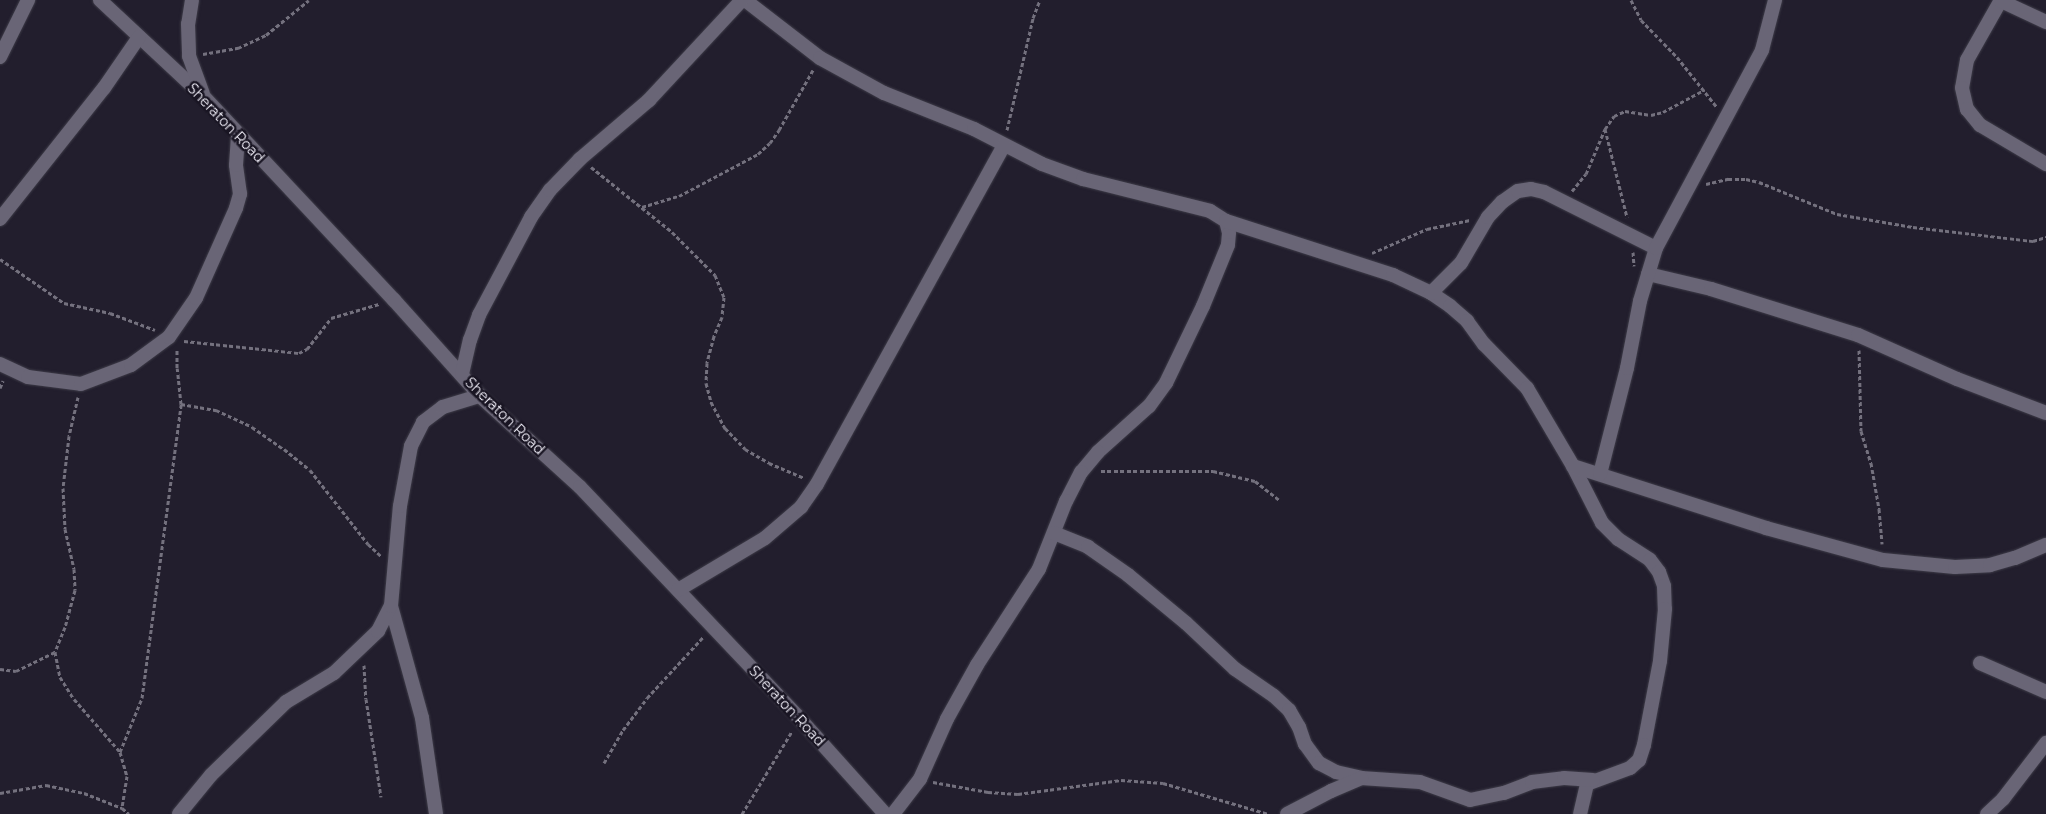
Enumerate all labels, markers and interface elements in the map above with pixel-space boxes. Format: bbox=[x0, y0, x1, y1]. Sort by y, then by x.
street label: Sheraton Road bbox=[184, 80, 268, 166]
street label: Sheraton Road bbox=[462, 374, 548, 458]
street label: Sheraton Road bbox=[745, 662, 829, 750]

